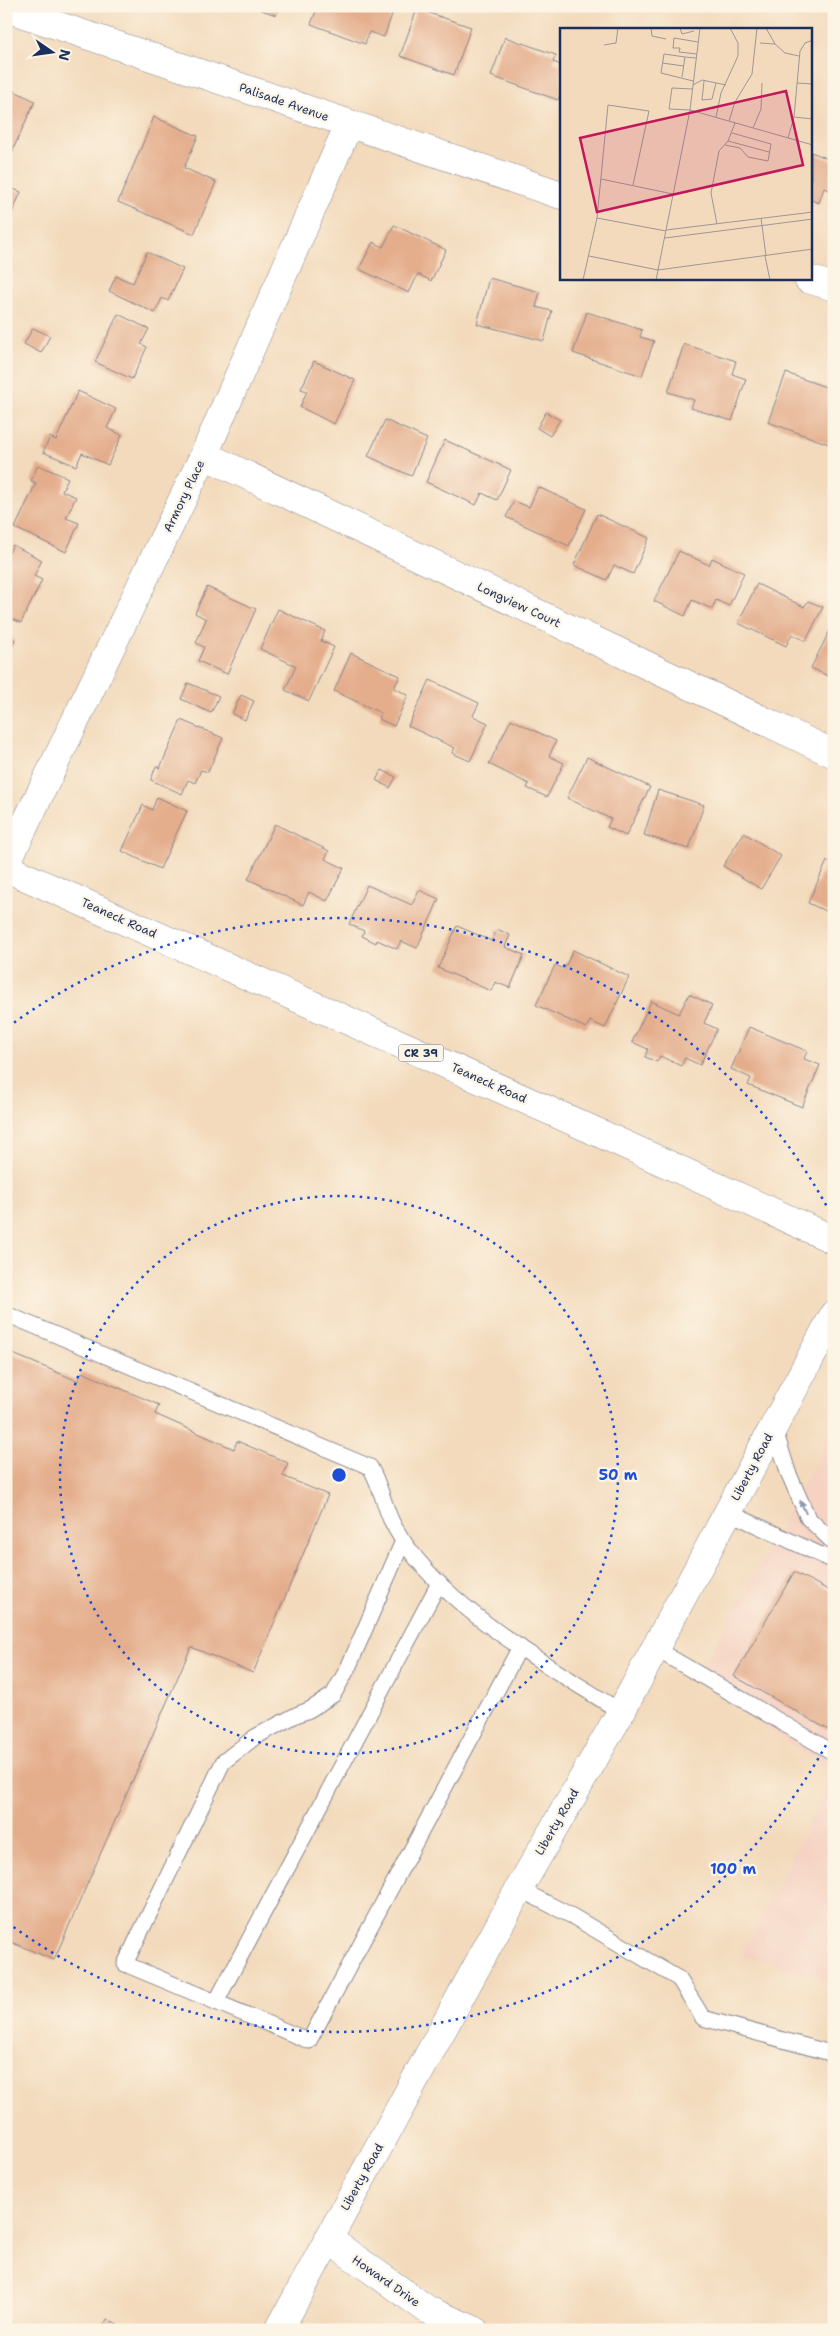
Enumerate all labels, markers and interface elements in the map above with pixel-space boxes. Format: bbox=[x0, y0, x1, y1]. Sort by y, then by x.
north arrow bbox=[28, 28, 78, 78]
inset map bbox=[560, 28, 812, 280]
text: N bbox=[55, 47, 75, 62]
street label: Palisade Avenue bbox=[237, 79, 331, 125]
street label: Armory Place bbox=[160, 457, 208, 535]
street label: Longview Court bbox=[475, 579, 563, 631]
street label: Teaneck Road bbox=[79, 894, 160, 942]
road number: CR 39 bbox=[398, 1044, 444, 1062]
street label: Teaneck Road bbox=[449, 1059, 530, 1107]
street label: Liberty Road bbox=[727, 1430, 777, 1504]
text: 50 m bbox=[599, 1465, 638, 1485]
centre of rings bbox=[330, 1466, 348, 1484]
one-way arrow bbox=[798, 1500, 806, 1514]
street label: Liberty Road bbox=[531, 1785, 583, 1858]
text: 100 m bbox=[710, 1859, 756, 1879]
street label: Liberty Road bbox=[337, 2140, 387, 2213]
street label: Howard Drive bbox=[349, 2252, 423, 2311]

